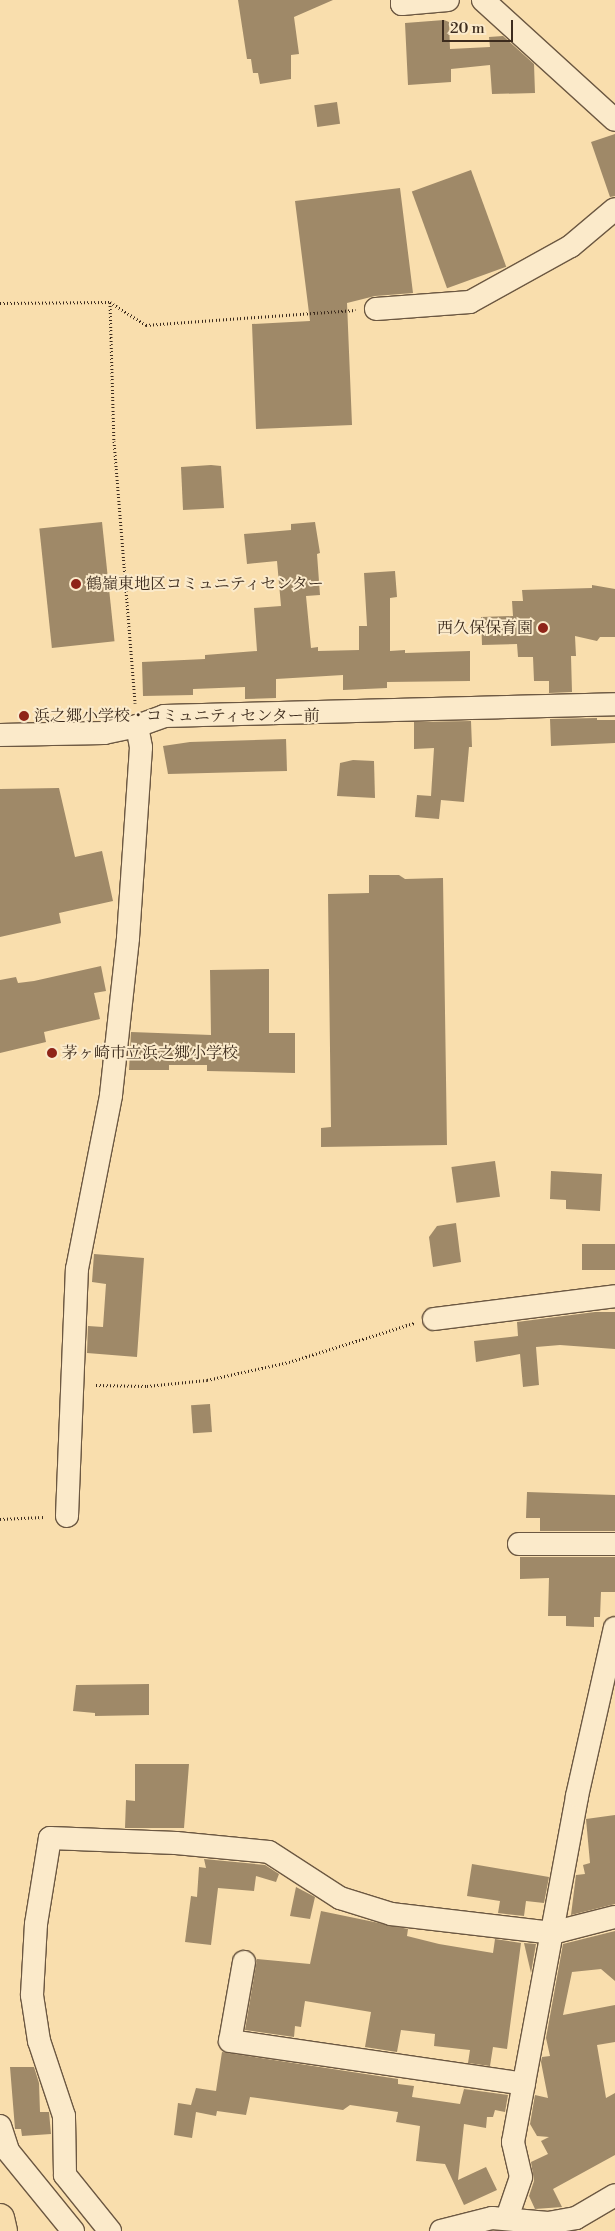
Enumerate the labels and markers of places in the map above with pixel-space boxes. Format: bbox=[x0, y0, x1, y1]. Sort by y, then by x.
place label: 鶴嶺東地区コミュニティセンター bbox=[86, 574, 326, 594]
marker: 鶴嶺東地区コミュニティセンター bbox=[70, 578, 82, 590]
place label: 西久保保育園 bbox=[437, 618, 533, 638]
marker: 西久保保育園 bbox=[537, 622, 549, 634]
place label: 浜之郷小学校・コミュニティセンター前 bbox=[34, 706, 322, 726]
marker: 浜之郷小学校・コミュニティセンター前 bbox=[18, 710, 30, 722]
place label: 茅ヶ崎市立浜之郷小学校 bbox=[62, 1043, 238, 1063]
marker: 茅ヶ崎市立浜之郷小学校 bbox=[46, 1047, 58, 1059]

